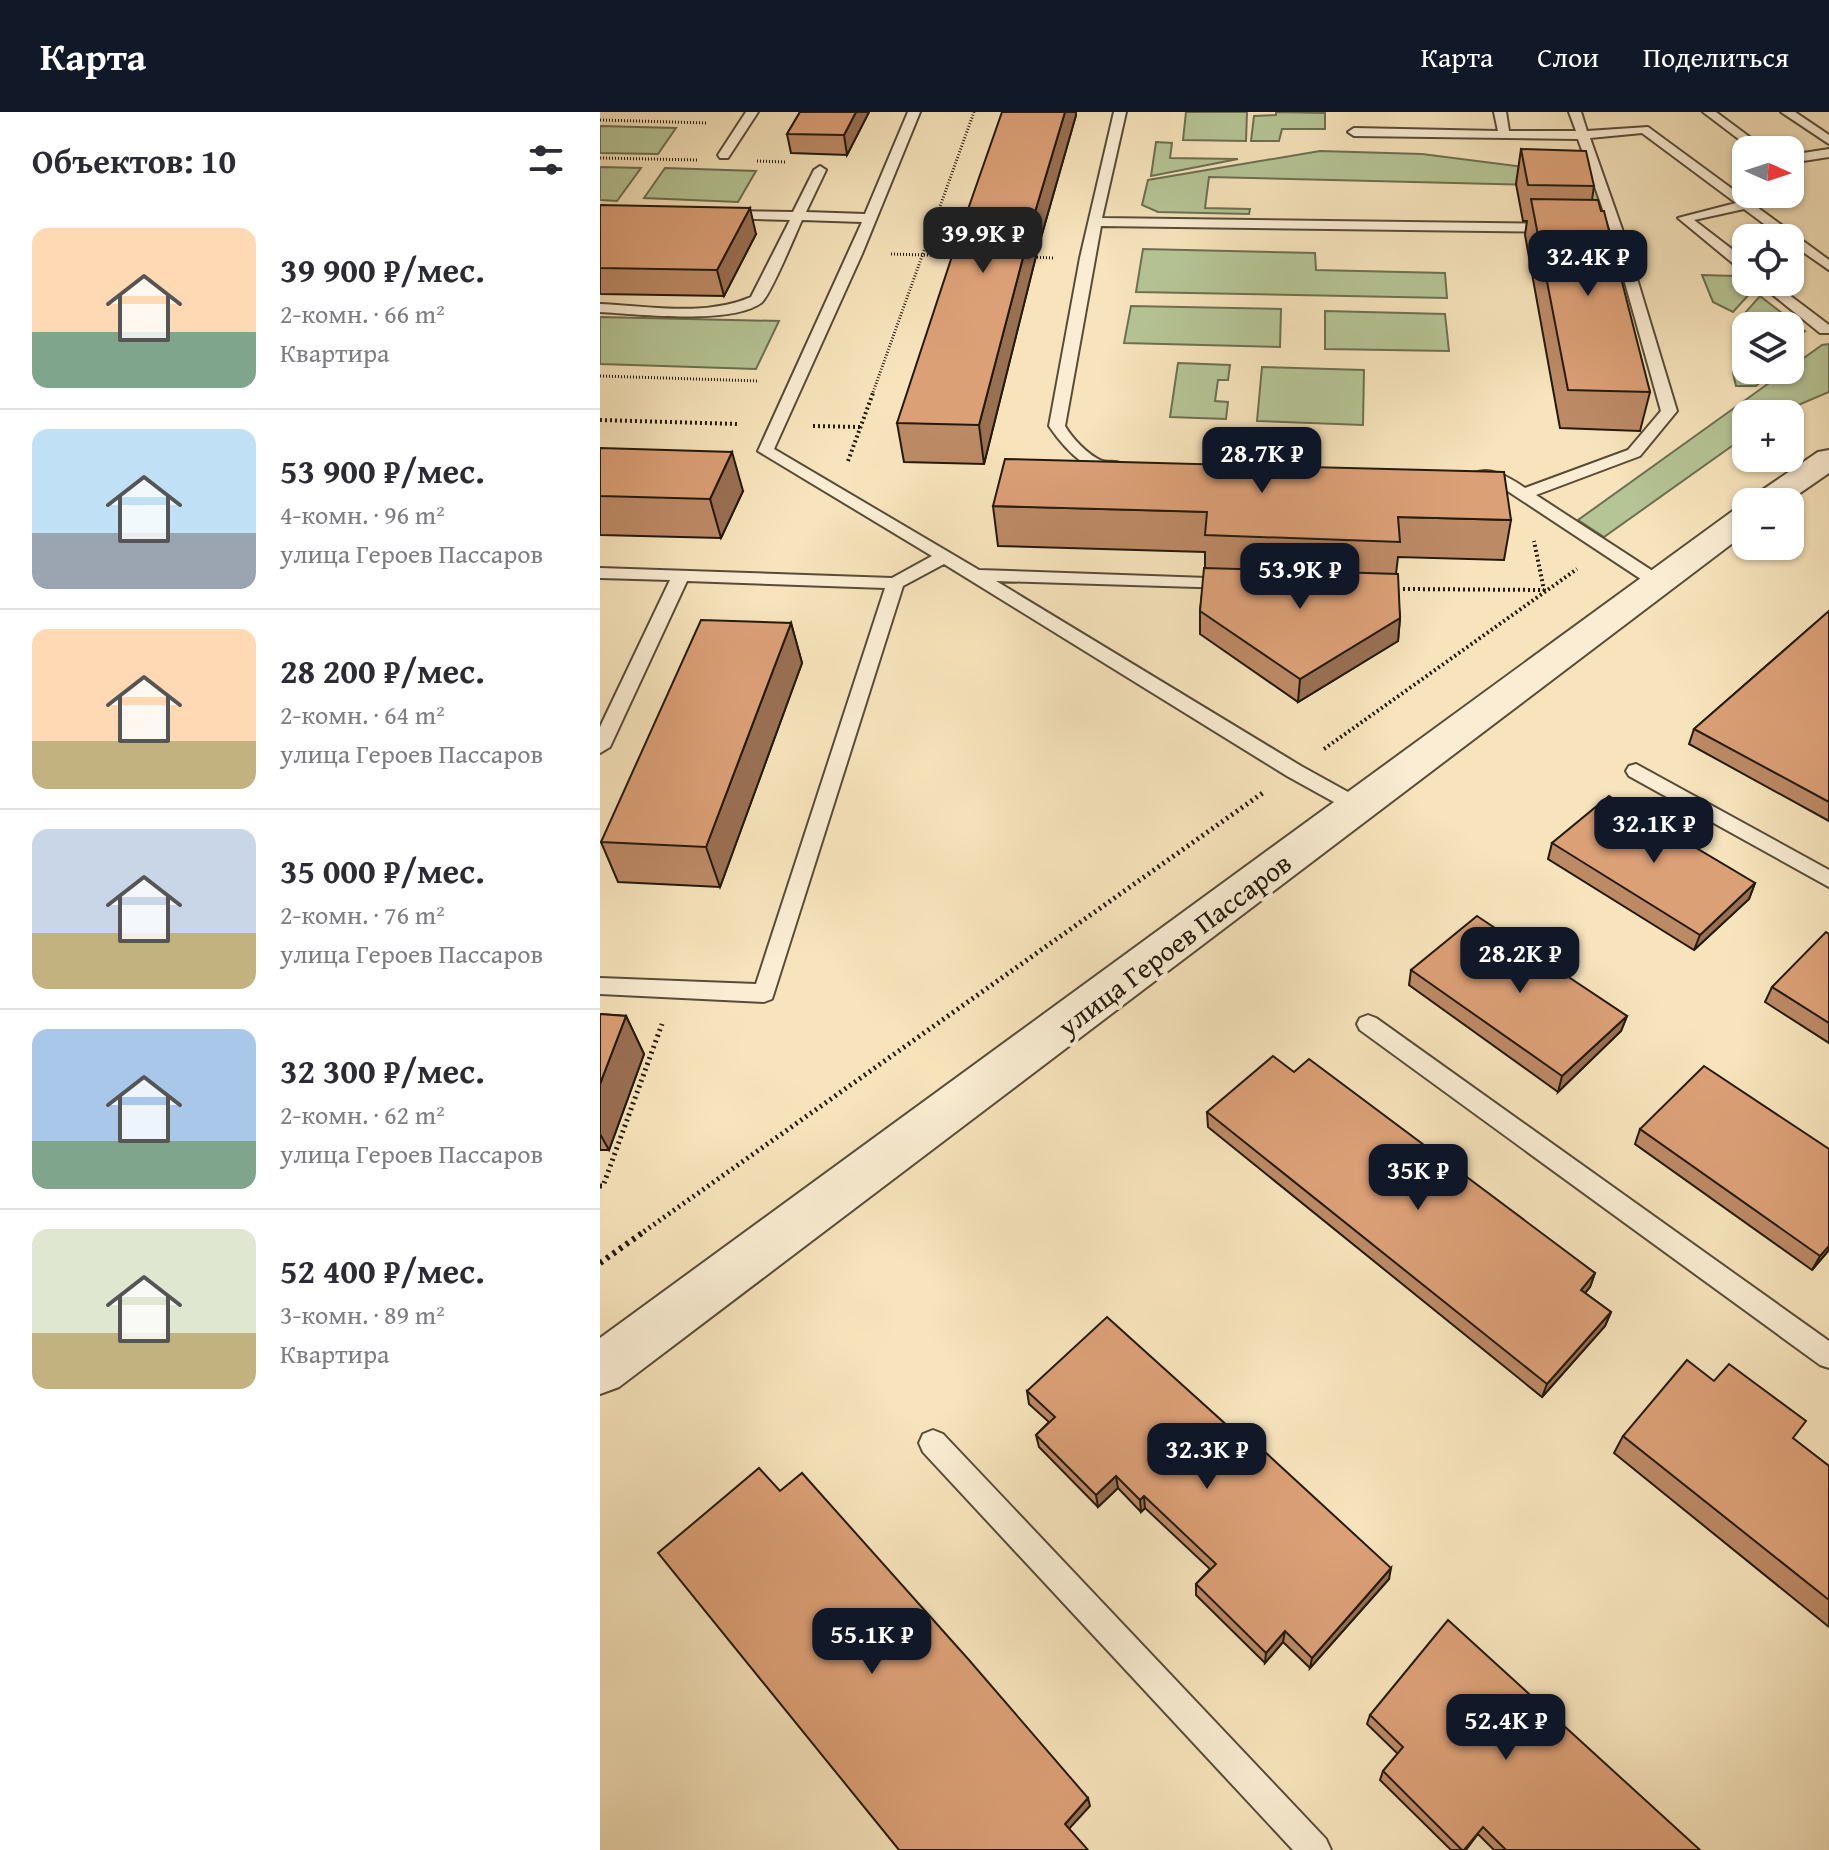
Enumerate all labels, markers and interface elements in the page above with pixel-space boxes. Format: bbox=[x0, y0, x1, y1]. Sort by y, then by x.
text: Карта bbox=[40, 28, 146, 84]
text: Карта bbox=[1421, 36, 1493, 77]
text: Слои bbox=[1537, 36, 1599, 77]
text: Поделиться bbox=[1643, 36, 1789, 77]
text: Объектов: 10 bbox=[32, 136, 236, 185]
north arrow bbox=[1732, 136, 1804, 208]
map controls bbox=[1732, 136, 1804, 560]
icon: filters bbox=[524, 138, 568, 182]
pin: 39.9K ₽ bbox=[909, 207, 1057, 275]
text: 39.9K ₽ bbox=[941, 213, 1025, 252]
button: locate bbox=[1732, 224, 1804, 296]
pin: 32.4K ₽ bbox=[1514, 230, 1662, 298]
text: 32.4K ₽ bbox=[1546, 236, 1630, 275]
text: 39 900 ₽/мес. bbox=[280, 245, 485, 294]
icon: home bbox=[96, 260, 192, 356]
text: 2-комн. · 66 m² bbox=[280, 294, 445, 333]
button: layers bbox=[1732, 312, 1804, 384]
text: Квартира bbox=[280, 333, 389, 372]
button: + bbox=[1732, 400, 1804, 472]
pin: 28.7K ₽ bbox=[1188, 427, 1336, 495]
text: 28.7K ₽ bbox=[1220, 433, 1304, 472]
text: 53 900 ₽/мес. bbox=[280, 446, 485, 495]
icon: home bbox=[96, 461, 192, 557]
button: − bbox=[1732, 488, 1804, 560]
text: 4-комн. · 96 m² bbox=[280, 495, 445, 534]
text: улица Героев Пассаров bbox=[280, 534, 543, 573]
pin: 53.9K ₽ bbox=[1226, 543, 1374, 611]
text: 53.9K ₽ bbox=[1258, 549, 1342, 588]
text: 28 200 ₽/мес. bbox=[280, 646, 485, 695]
icon: home bbox=[96, 661, 192, 757]
text: 2-комн. · 64 m² bbox=[280, 695, 445, 734]
text: улица Героев Пассаров bbox=[280, 734, 543, 773]
pin: 32.1K ₽ bbox=[1580, 797, 1728, 865]
text: 32.1K ₽ bbox=[1612, 803, 1696, 842]
street label: улица Героев Пассаров bbox=[1048, 842, 1300, 1046]
text: 35 000 ₽/мес. bbox=[280, 846, 485, 895]
icon: home bbox=[96, 861, 192, 957]
text: 2-комн. · 76 m² bbox=[280, 895, 445, 934]
pin: 28.2K ₽ bbox=[1446, 927, 1594, 995]
text: 28.2K ₽ bbox=[1478, 933, 1562, 972]
text: улица Героев Пассаров bbox=[280, 934, 543, 973]
text: 32 300 ₽/мес. bbox=[280, 1046, 485, 1095]
icon: home bbox=[96, 1061, 192, 1157]
text: 2-комн. · 62 m² bbox=[280, 1095, 445, 1134]
text: улица Героев Пассаров bbox=[280, 1134, 543, 1173]
pin: 35K ₽ bbox=[1362, 1144, 1474, 1212]
text: 35K ₽ bbox=[1387, 1150, 1449, 1189]
text: 52 400 ₽/мес. bbox=[280, 1246, 485, 1295]
icon: home bbox=[96, 1261, 192, 1357]
text: 3-комн. · 89 m² bbox=[280, 1295, 445, 1334]
text: Квартира bbox=[280, 1334, 389, 1373]
pin: 32.3K ₽ bbox=[1133, 1423, 1281, 1491]
text: 32.3K ₽ bbox=[1165, 1429, 1249, 1468]
pin: 55.1K ₽ bbox=[798, 1608, 946, 1676]
text: 55.1K ₽ bbox=[830, 1614, 914, 1653]
pin: 52.4K ₽ bbox=[1432, 1694, 1580, 1762]
text: 52.4K ₽ bbox=[1464, 1700, 1548, 1739]

